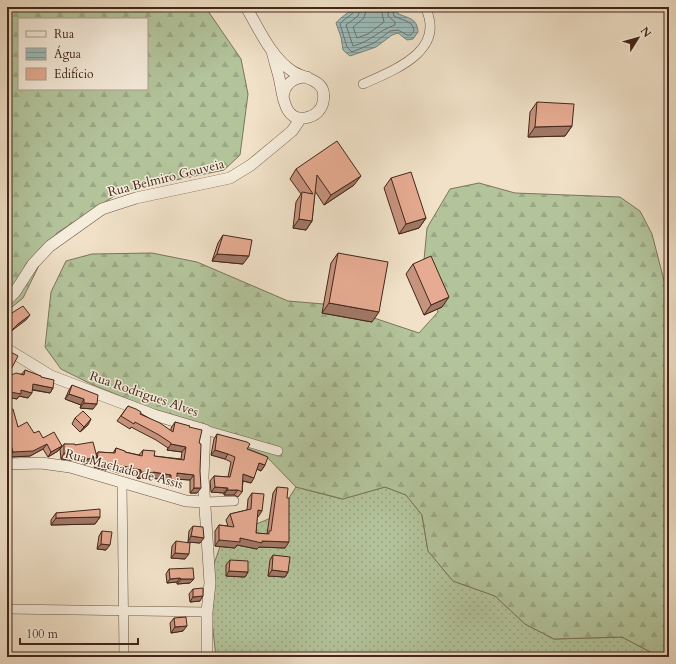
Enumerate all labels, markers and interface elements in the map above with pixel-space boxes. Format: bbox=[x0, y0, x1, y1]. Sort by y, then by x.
legend bbox=[18, 18, 148, 90]
north arrow bbox=[618, 18, 658, 58]
text: N bbox=[637, 24, 655, 41]
text: Rua bbox=[54, 26, 75, 42]
text: Água bbox=[54, 45, 82, 62]
text: Edifício bbox=[54, 66, 94, 82]
street label: Rua Belmiro Gouveia bbox=[106, 155, 226, 201]
street label: Rua Rodrigues Alves bbox=[87, 367, 201, 421]
street label: Rua Machado de Assis bbox=[63, 445, 185, 493]
scale bar bbox=[20, 620, 138, 646]
text: 100 m bbox=[26, 626, 59, 642]

